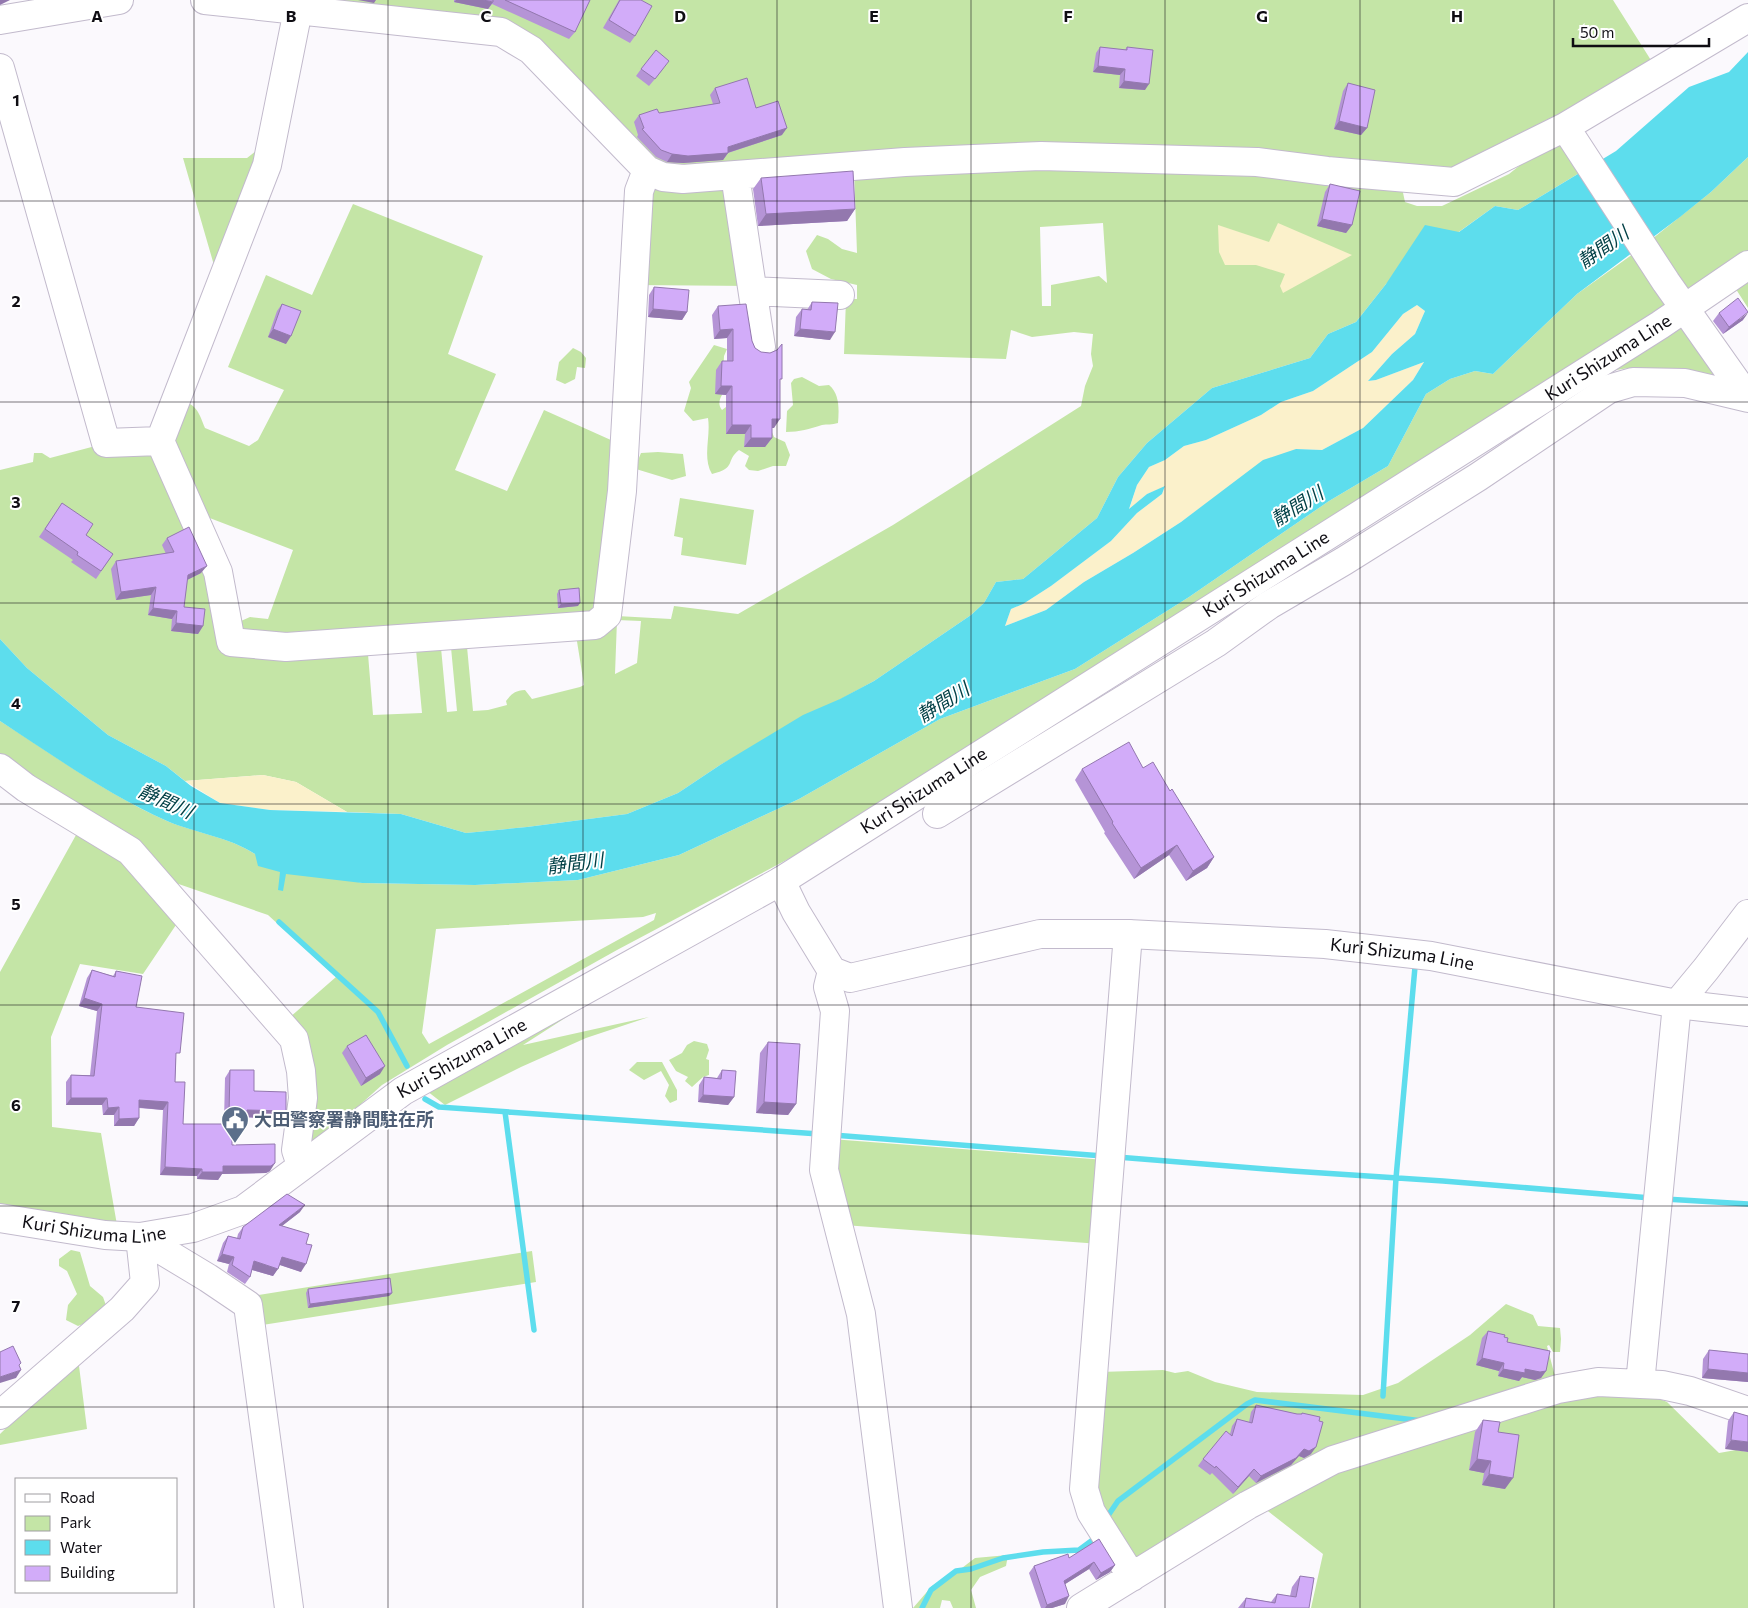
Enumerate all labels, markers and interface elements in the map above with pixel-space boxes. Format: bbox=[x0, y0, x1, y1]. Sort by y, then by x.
text: A bbox=[91, 6, 103, 25]
text: B bbox=[286, 6, 297, 25]
text: C bbox=[481, 6, 492, 25]
text: D bbox=[674, 6, 686, 25]
text: E bbox=[869, 6, 879, 25]
text: F bbox=[1063, 6, 1073, 25]
text: G bbox=[1256, 6, 1268, 25]
text: H bbox=[1451, 6, 1463, 25]
scale bar bbox=[1573, 15, 1709, 47]
text: 50 m bbox=[1580, 23, 1614, 41]
text: 1 bbox=[12, 90, 20, 109]
water label: 静間川 bbox=[1573, 220, 1634, 272]
text: 2 bbox=[11, 291, 21, 310]
street label: Kuri Shizuma Line bbox=[1541, 309, 1675, 405]
water label: 静間川 bbox=[1266, 480, 1329, 530]
text: 3 bbox=[11, 492, 21, 511]
street label: Kuri Shizuma Line bbox=[1198, 525, 1333, 621]
water label: 静間川 bbox=[912, 676, 975, 726]
text: 4 bbox=[11, 693, 21, 712]
street label: Kuri Shizuma Line bbox=[856, 742, 990, 838]
water label: 静間川 bbox=[135, 778, 199, 823]
water label: 静間川 bbox=[545, 847, 607, 877]
text: 5 bbox=[11, 894, 21, 913]
street label: Kuri Shizuma Line bbox=[1329, 933, 1476, 974]
street label: Kuri Shizuma Line bbox=[393, 1013, 530, 1102]
text: 6 bbox=[11, 1095, 21, 1114]
public building icon: 大田警察署静間駐在所 bbox=[220, 1105, 250, 1144]
place label: 大田警察署静間駐在所 bbox=[254, 1108, 434, 1130]
street label: Kuri Shizuma Line bbox=[21, 1210, 167, 1247]
text: 7 bbox=[12, 1296, 21, 1315]
legend bbox=[15, 1478, 178, 1593]
text: Road bbox=[60, 1488, 95, 1506]
text: Park bbox=[60, 1513, 91, 1531]
text: Water bbox=[60, 1538, 102, 1556]
text: Building bbox=[60, 1563, 115, 1581]

